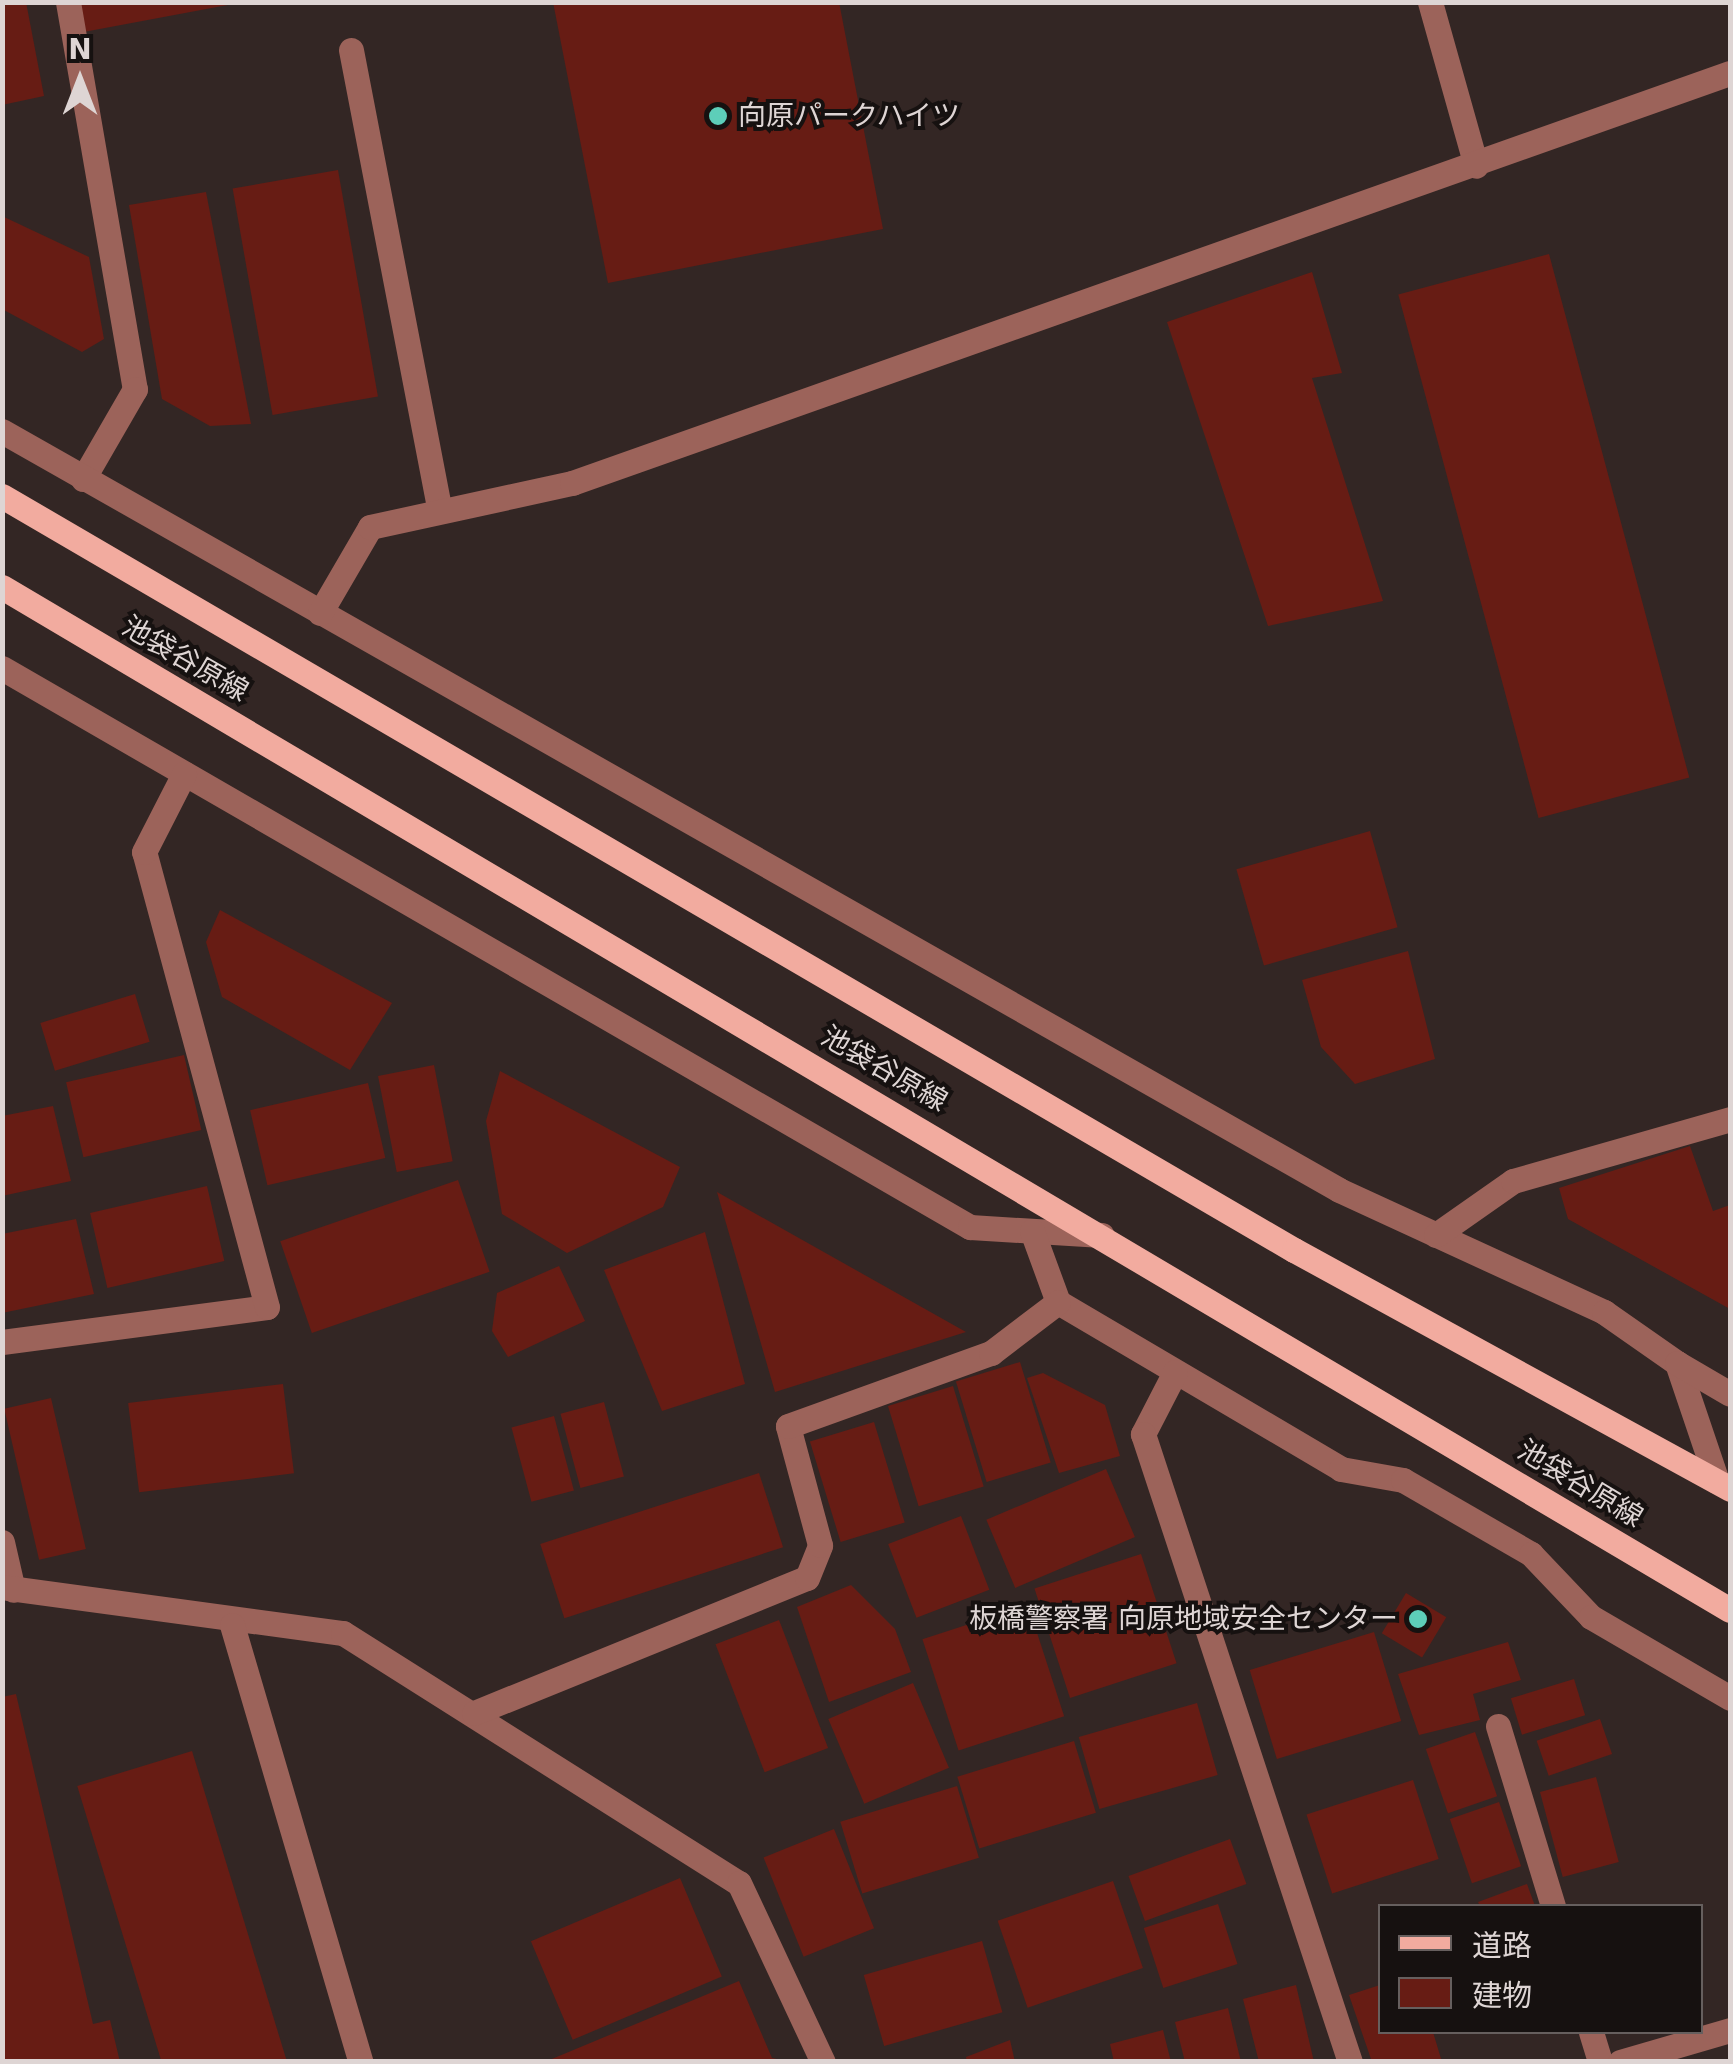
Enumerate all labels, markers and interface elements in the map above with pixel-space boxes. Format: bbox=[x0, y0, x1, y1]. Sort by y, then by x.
north arrow bbox=[30, 30, 130, 130]
text: N bbox=[68, 33, 92, 66]
place label: 向原パークハイツ bbox=[738, 99, 962, 133]
marker: 向原パークハイツ bbox=[707, 105, 729, 127]
street label: 池袋谷原線 bbox=[116, 609, 254, 709]
street label: 池袋谷原線 bbox=[815, 1019, 953, 1119]
street label: 池袋谷原線 bbox=[1511, 1434, 1649, 1534]
place label: 板橋警察署 向原地域安全センター bbox=[969, 1602, 1398, 1636]
marker: 板橋警察署 向原地域安全センター bbox=[1407, 1608, 1429, 1630]
legend bbox=[1378, 1904, 1703, 2034]
text: 道路 bbox=[1472, 1928, 1532, 1963]
text: 建物 bbox=[1472, 1978, 1532, 2013]

